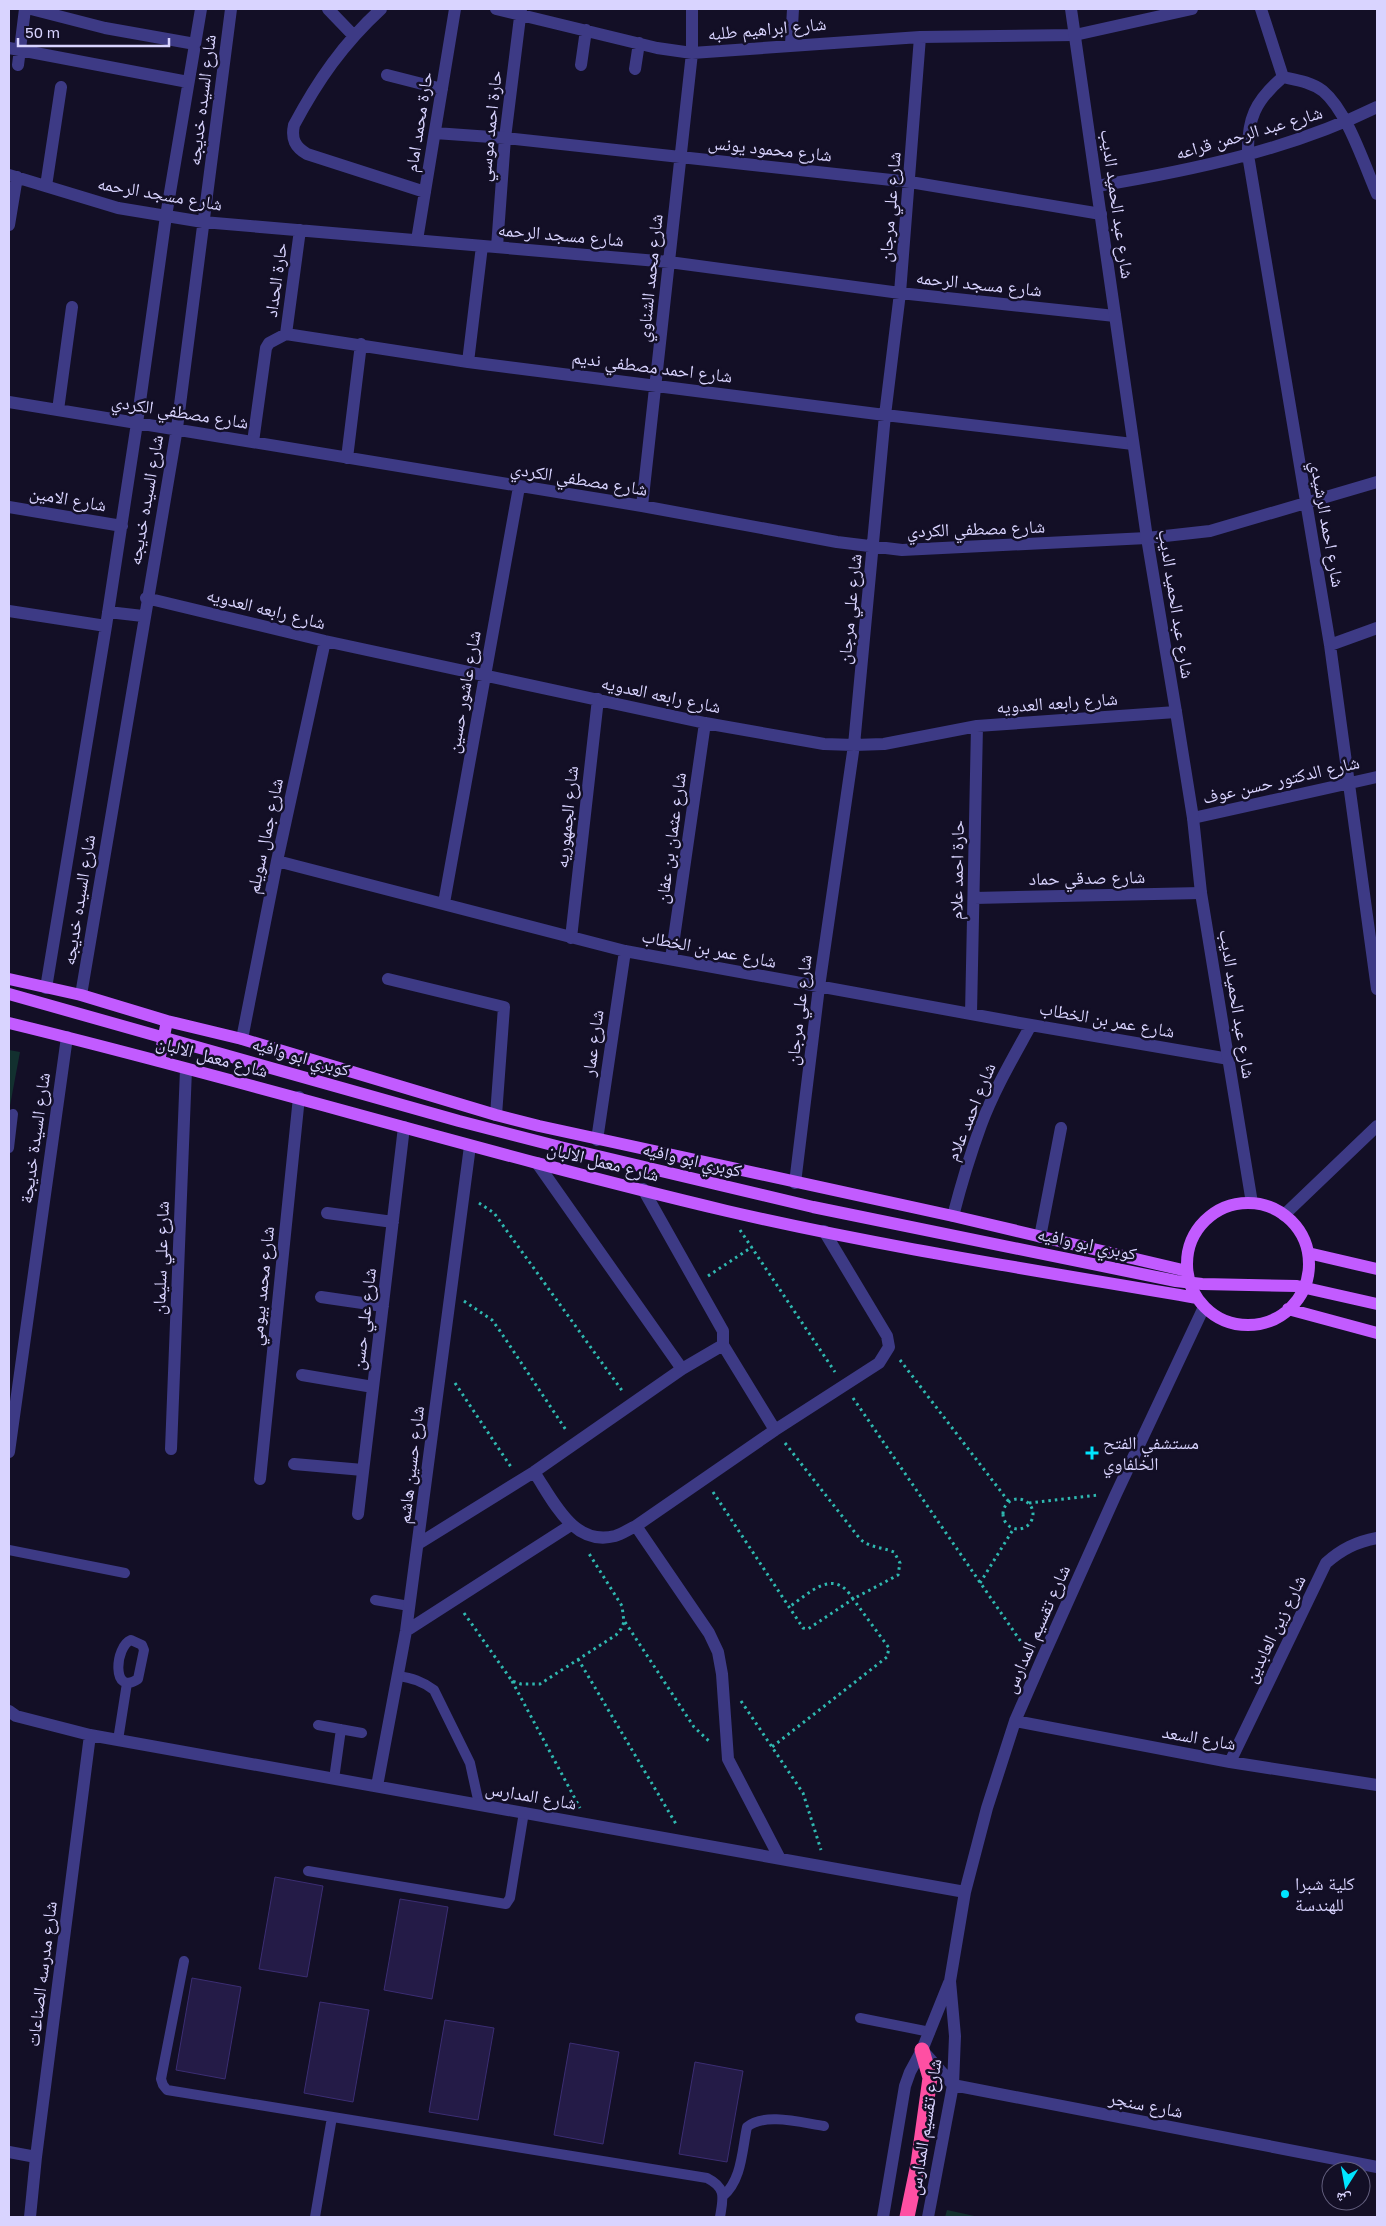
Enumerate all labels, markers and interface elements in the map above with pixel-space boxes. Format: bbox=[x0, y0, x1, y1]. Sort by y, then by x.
street label: شارع ابراهيم طلبه bbox=[707, 12, 827, 46]
scale bar bbox=[18, 15, 169, 47]
text: 50 m bbox=[25, 23, 60, 41]
street label: شارع السيده خديجه bbox=[182, 33, 221, 167]
street label: حارة احمد موسي bbox=[472, 69, 510, 183]
street label: حارة محمد امام bbox=[399, 70, 439, 174]
street label: شارع عبد الرحمن قراعه bbox=[1173, 101, 1325, 164]
street label: شارع عبد الحميد الديب bbox=[1096, 128, 1139, 280]
street label: شارع محمود يونس bbox=[707, 131, 833, 166]
street label: شارع علي مرجان bbox=[873, 151, 909, 264]
street label: شارع مسجد الرحمه bbox=[96, 171, 224, 216]
street label: شارع محمد الشناوي bbox=[631, 213, 671, 344]
street label: شارع مسجد الرحمه bbox=[497, 218, 625, 251]
street label: حارة الحداد bbox=[259, 241, 291, 319]
street label: شارع مسجد الرحمه bbox=[915, 265, 1043, 302]
street label: شارع احمد مصطفي نديم bbox=[570, 345, 734, 391]
street label: شارع مصطفي الكردي bbox=[109, 389, 250, 437]
street label: شارع السيده خديجه bbox=[123, 433, 168, 567]
street label: شارع مصطفي الكردي bbox=[508, 456, 649, 504]
street label: شارع احمد الرشيدي bbox=[1302, 459, 1350, 590]
street label: شارع الامين bbox=[28, 480, 108, 517]
street label: شارع مصطفي الكردي bbox=[906, 515, 1046, 546]
street label: شارع عبد الحميد الديب bbox=[1153, 528, 1200, 680]
street label: شارع علي مرجان bbox=[832, 552, 870, 666]
street label: شارع رابعه العدويه bbox=[204, 583, 328, 634]
street label: شارع عاشور حسين bbox=[441, 629, 486, 755]
street label: شارع رابعه العدويه bbox=[599, 671, 723, 718]
street label: شارع رابعه العدويه bbox=[995, 687, 1119, 718]
street label: شارع الدكتور حسن عوف bbox=[1200, 750, 1362, 809]
street label: شارع الجمهوريه bbox=[550, 765, 583, 869]
street label: شارع عثمان بن عفان bbox=[650, 771, 691, 905]
street label: شارع جمال سويلم bbox=[241, 776, 289, 896]
street label: حارة احمد علام bbox=[944, 820, 970, 920]
street label: شارع السيده خديجه bbox=[57, 833, 100, 967]
street label: شارع صدقي حماد bbox=[1028, 865, 1146, 894]
street label: شارع عمر بن الخطاب bbox=[640, 924, 778, 973]
street label: شارع عبد الحميد الديب bbox=[1214, 928, 1261, 1080]
street label: شارع علي مرجان bbox=[780, 953, 820, 1067]
street label: شارع عمر بن الخطاب bbox=[1038, 996, 1176, 1043]
street label: شارع عمار bbox=[576, 1008, 609, 1079]
street label: شارع معمل الالبان bbox=[154, 1031, 271, 1082]
street label: كوبري ابو وافيه bbox=[249, 1032, 353, 1085]
street label: شارع احمد علام bbox=[940, 1059, 1002, 1165]
street label: شارع السيدة خديجة bbox=[14, 1071, 55, 1205]
street label: شارع معمل الالبان bbox=[545, 1136, 662, 1187]
street label: كوبري ابو وافيه bbox=[640, 1137, 744, 1186]
street label: شارع علي سليمان bbox=[147, 1200, 178, 1316]
street label: كوبري ابو وافيه bbox=[1035, 1222, 1139, 1269]
street label: شارع محمد بيومي bbox=[244, 1225, 283, 1347]
street label: شارع علي حسن bbox=[346, 1266, 385, 1372]
street label: شارع حسين هاشم bbox=[392, 1405, 430, 1525]
place label: مستشفي الفتح الخلفاوي bbox=[1103, 1431, 1199, 1479]
marker: مستشفي الفتح الخلفاوي bbox=[1085, 1446, 1099, 1460]
street label: شارع تقسيم المدارس bbox=[998, 1561, 1076, 1697]
street label: شارع زين العابدين bbox=[1239, 1571, 1311, 1686]
street label: شارع السعد bbox=[1160, 1720, 1238, 1755]
street label: شارع المدارس bbox=[484, 1776, 579, 1815]
place label: كلية شبرا للهندسة bbox=[1295, 1872, 1355, 1915]
marker: كلية شبرا للهندسة bbox=[1279, 1888, 1291, 1900]
street label: شارع مدرسه الصناعات bbox=[21, 1900, 62, 2048]
street label: شارع تقسيم المدارس bbox=[902, 2057, 948, 2197]
street label: شارع سنجر bbox=[1106, 2086, 1185, 2123]
north arrow bbox=[1321, 2161, 1371, 2211]
text: ش bbox=[1334, 2188, 1353, 2209]

